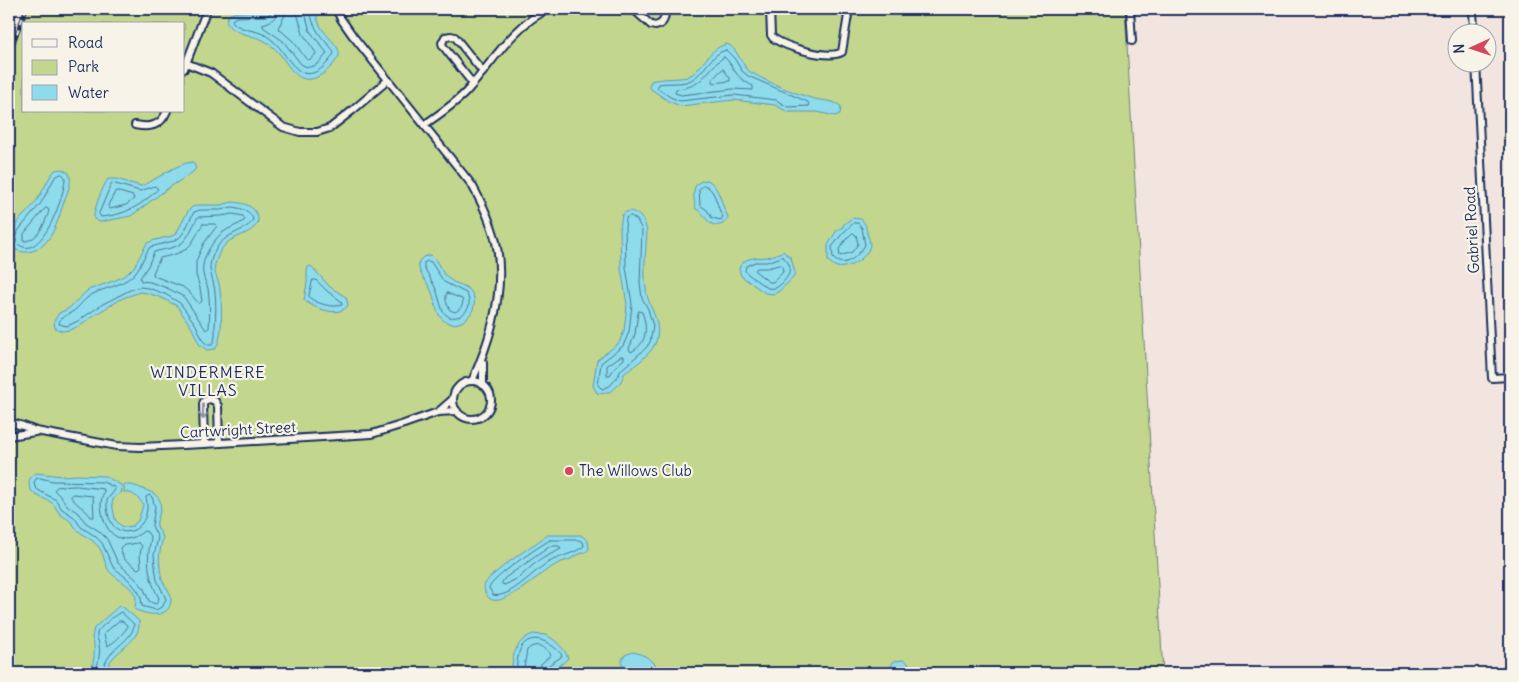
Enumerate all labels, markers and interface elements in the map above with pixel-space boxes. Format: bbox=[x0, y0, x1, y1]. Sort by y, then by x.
legend bbox=[22, 22, 185, 112]
north arrow bbox=[1446, 22, 1496, 72]
text: Road bbox=[68, 33, 103, 52]
text: N bbox=[1450, 43, 1468, 54]
text: Park bbox=[68, 57, 99, 76]
text: Water bbox=[68, 83, 109, 102]
street label: Gabriel Road bbox=[1460, 186, 1483, 274]
district label: WINDERMERE VILLAS bbox=[150, 362, 266, 400]
one-way arrow bbox=[198, 404, 208, 420]
street label: Cartwright Street bbox=[179, 417, 297, 442]
place label: The Willows Club bbox=[579, 461, 692, 480]
marker: The Willows Club bbox=[563, 465, 575, 477]

